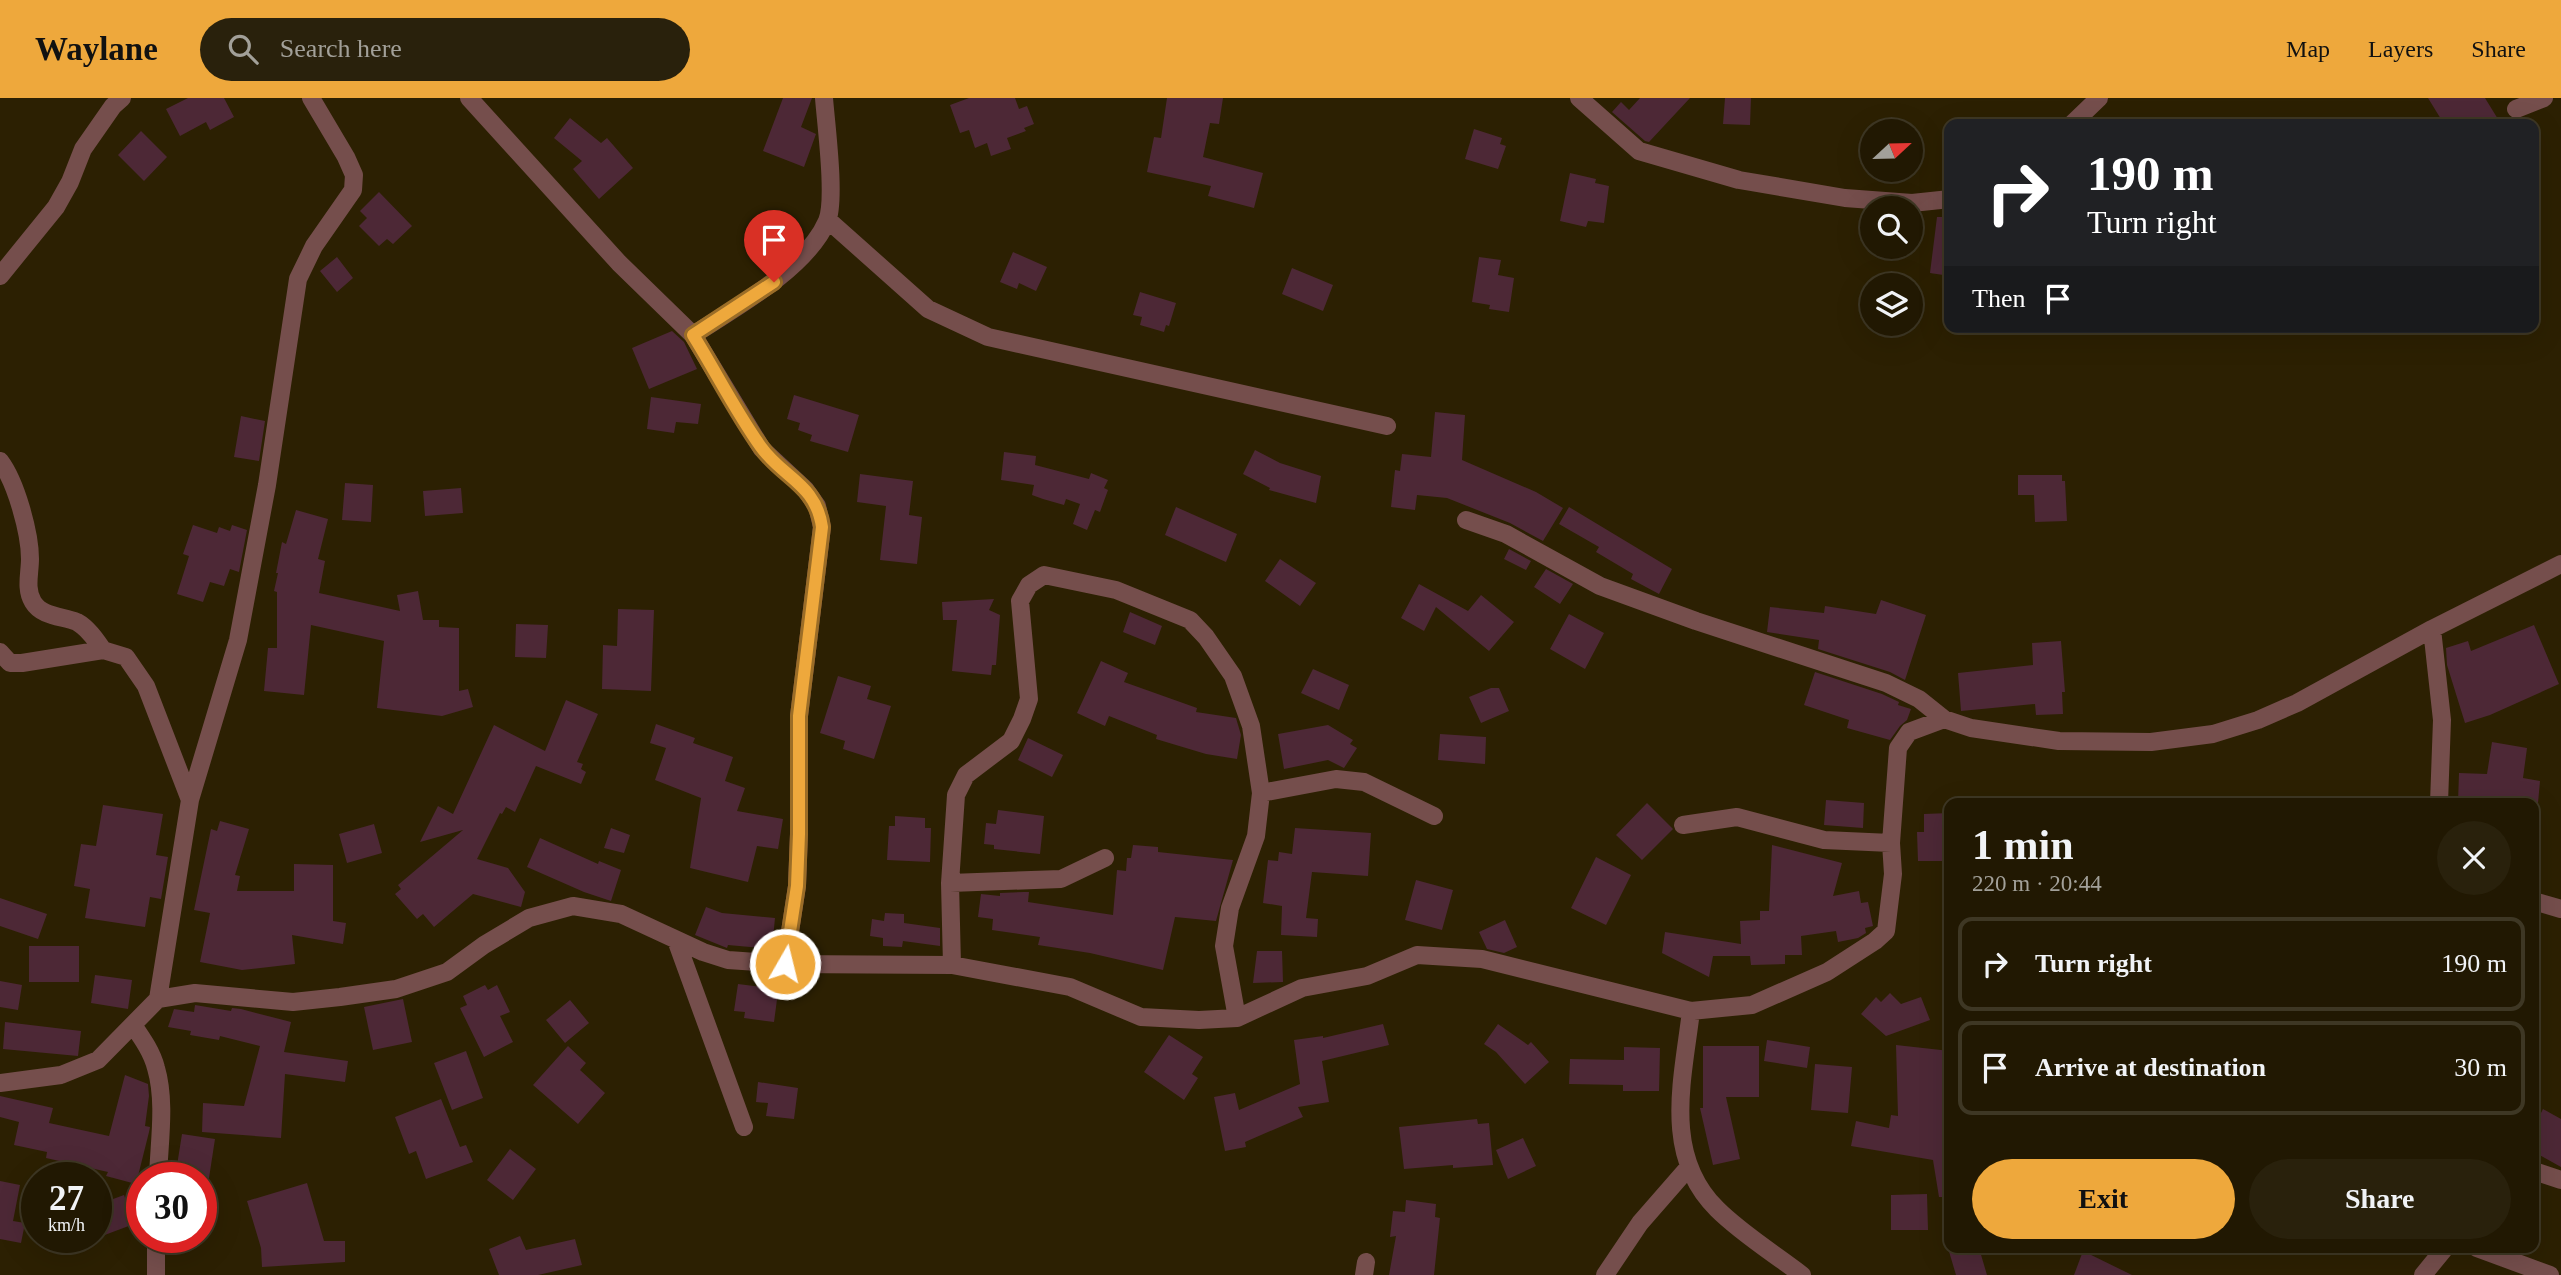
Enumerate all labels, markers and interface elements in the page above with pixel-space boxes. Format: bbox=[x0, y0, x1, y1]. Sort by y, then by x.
search box bbox=[200, 18, 690, 81]
icon: search bbox=[224, 30, 262, 68]
text: Waylane bbox=[35, 31, 158, 67]
text: Search here bbox=[280, 34, 402, 63]
text: Map bbox=[2286, 36, 2330, 62]
text: Layers bbox=[2368, 36, 2433, 62]
text: Share bbox=[2471, 36, 2526, 62]
north arrow bbox=[1860, 119, 1923, 182]
map controls bbox=[1860, 119, 1923, 336]
text: 190 m bbox=[2087, 146, 2214, 201]
icon: right bbox=[1972, 147, 2063, 238]
button: search bbox=[1860, 196, 1923, 259]
text: Turn right bbox=[2087, 204, 2217, 240]
pin bbox=[744, 210, 804, 282]
icon: arrive bbox=[755, 221, 793, 259]
button: layers bbox=[1860, 273, 1923, 336]
icon: arrive bbox=[2039, 280, 2077, 318]
text: Then bbox=[1972, 284, 2025, 313]
button: close bbox=[2437, 821, 2511, 895]
text: 1 min bbox=[1972, 822, 2074, 868]
text: 220 m · 20:44 bbox=[1972, 871, 2102, 896]
position arrow bbox=[748, 927, 822, 1001]
icon: right bbox=[1976, 945, 2014, 983]
text: Turn right bbox=[2035, 949, 2152, 978]
text: 190 m bbox=[2441, 949, 2507, 978]
icon: arrive bbox=[1976, 1049, 2014, 1087]
text: Arrive at destination bbox=[2035, 1053, 2266, 1082]
text: 30 m bbox=[2454, 1053, 2507, 1082]
button: Exit bbox=[1972, 1159, 2235, 1239]
button: Share bbox=[2249, 1159, 2511, 1239]
speed limit sign: 30 bbox=[126, 1162, 217, 1253]
text: 27 bbox=[49, 1179, 84, 1218]
text: km/h bbox=[48, 1215, 85, 1235]

